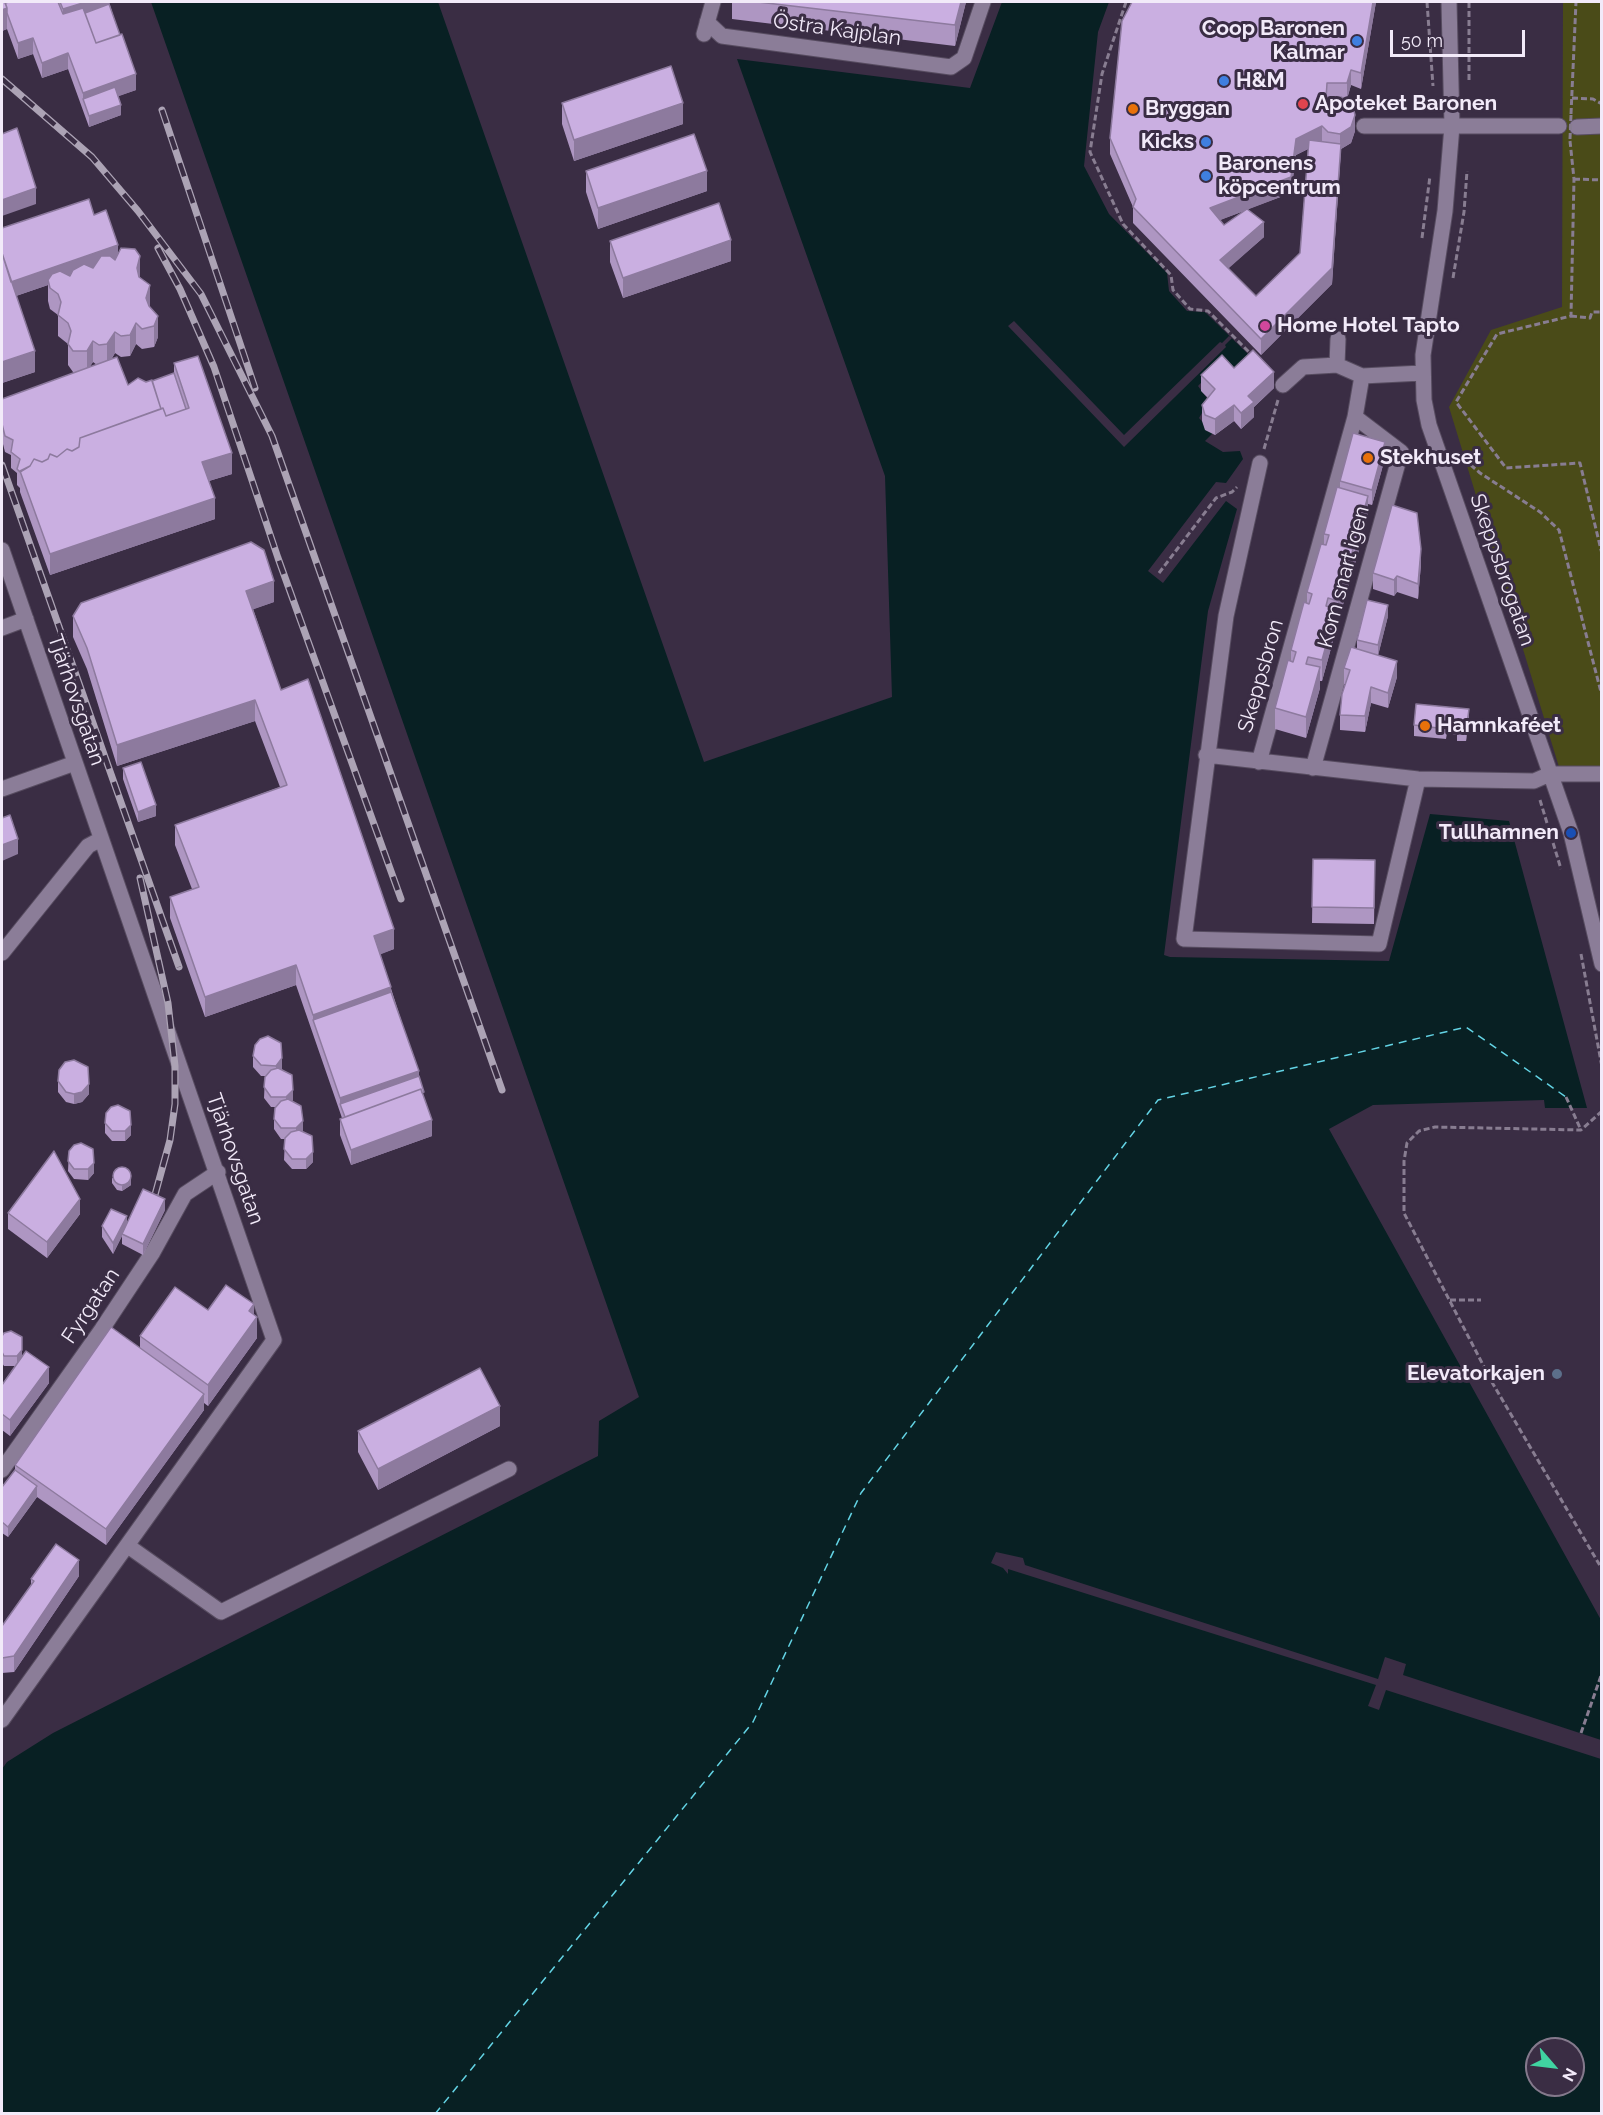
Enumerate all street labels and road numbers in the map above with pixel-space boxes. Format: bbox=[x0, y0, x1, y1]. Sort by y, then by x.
street label: Östra Kajplan bbox=[771, 9, 903, 51]
street label: Skeppsbrogatan bbox=[1464, 491, 1540, 649]
street label: Kom snart igen bbox=[1313, 503, 1375, 651]
street label: Skeppsbron bbox=[1233, 617, 1289, 735]
street label: Tjärhovsgatan bbox=[42, 631, 110, 769]
street label: Tjärhovsgatan bbox=[201, 1090, 269, 1228]
street label: Fyrgatan bbox=[57, 1264, 125, 1348]

